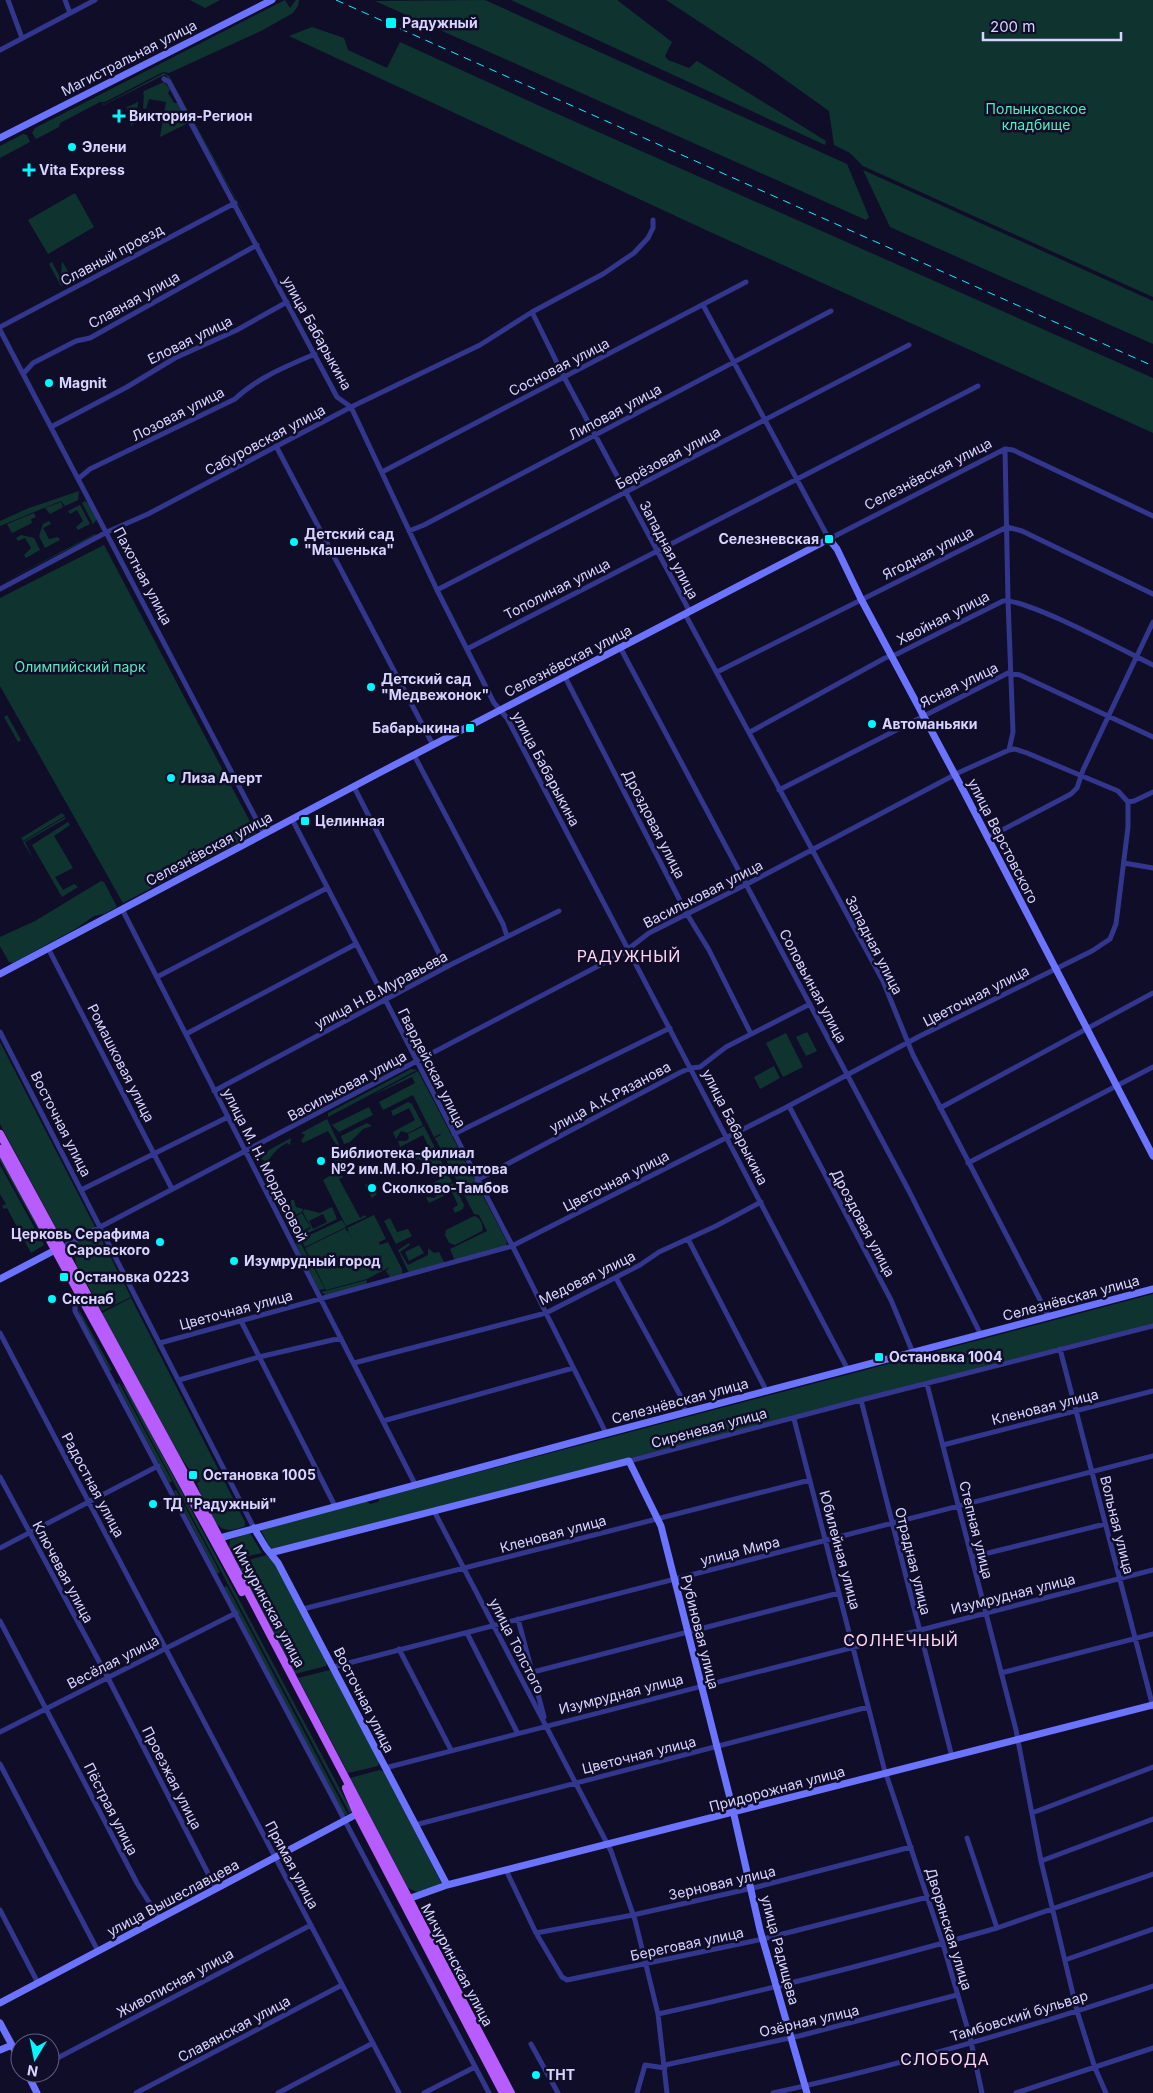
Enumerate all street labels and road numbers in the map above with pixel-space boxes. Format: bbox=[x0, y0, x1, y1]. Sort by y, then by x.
street label: Магистральная улица bbox=[58, 16, 199, 99]
street label: Славный проезд bbox=[57, 220, 166, 289]
street label: Славная улица bbox=[85, 267, 182, 332]
street label: улица Бабарыкина bbox=[279, 273, 356, 393]
street label: Еловая улица bbox=[145, 312, 235, 367]
street label: Сосновая улица bbox=[506, 334, 612, 399]
street label: Липовая улица bbox=[565, 380, 664, 443]
street label: Лозовая улица bbox=[129, 383, 227, 444]
street label: Сабуровская улица bbox=[202, 401, 328, 479]
street label: Берёзовая улица bbox=[612, 423, 723, 492]
street label: Селезнёвская улица bbox=[861, 434, 994, 513]
street label: Западная улица bbox=[636, 498, 703, 602]
street label: Ягодная улица bbox=[879, 522, 976, 583]
street label: Пахотная улица bbox=[111, 524, 176, 628]
street label: Тополиная улица bbox=[501, 554, 613, 623]
street label: Хвойная улица bbox=[894, 587, 992, 648]
street label: Селезнёвская улица bbox=[501, 621, 634, 700]
street label: Ясная улица bbox=[917, 658, 1001, 711]
street label: улица Бабарыкина bbox=[509, 708, 584, 829]
street label: Дроздовая улица bbox=[620, 767, 689, 881]
street label: улица Верстовского bbox=[965, 775, 1042, 906]
street label: Селезнёвская улица bbox=[143, 808, 275, 889]
street label: Васильковая улица bbox=[640, 856, 765, 931]
street label: Западная улица bbox=[842, 892, 907, 997]
street label: Соловьиная улица bbox=[776, 926, 851, 1046]
street label: улица Н.В.Муравьева bbox=[311, 947, 450, 1032]
street label: Цветочная улица bbox=[920, 961, 1032, 1030]
street label: Ромашковая улица bbox=[84, 1001, 159, 1125]
street label: Гвардейская улица bbox=[395, 1005, 470, 1130]
street label: Васильковая улица bbox=[284, 1047, 409, 1124]
street label: улица А.К.Рязанова bbox=[546, 1057, 673, 1136]
street label: улица Бабарыкина bbox=[699, 1066, 772, 1188]
street label: Восточная улица bbox=[28, 1068, 95, 1179]
street label: улица М. Н. Мордасовой bbox=[219, 1085, 312, 1244]
street label: Цветочная улица bbox=[560, 1146, 672, 1215]
street label: Дроздовая улица bbox=[828, 1166, 899, 1280]
street label: Медовая улица bbox=[536, 1247, 638, 1308]
street label: Селезнёвская улица bbox=[1001, 1271, 1141, 1324]
street label: Цветочная улица bbox=[177, 1286, 294, 1333]
street label: Селезнёвская улица bbox=[610, 1374, 750, 1427]
street label: Кленовая улица bbox=[990, 1385, 1100, 1428]
street label: Сиреневая улица bbox=[649, 1404, 769, 1451]
street label: Радостная улица bbox=[59, 1429, 128, 1540]
street label: Вольная улица bbox=[1097, 1474, 1138, 1576]
street label: Степная улица bbox=[956, 1479, 997, 1581]
street label: Юбилейная улица bbox=[816, 1488, 865, 1611]
street label: Отрадная улица bbox=[892, 1505, 935, 1617]
street label: Кленовая улица bbox=[498, 1511, 608, 1556]
street label: Ключевая улица bbox=[29, 1518, 97, 1626]
street label: улица Мира bbox=[698, 1532, 781, 1569]
street label: Мичуринская улица bbox=[230, 1541, 309, 1670]
street label: Изумрудная улица bbox=[949, 1570, 1077, 1617]
street label: Рубиновая улица bbox=[678, 1573, 723, 1691]
street label: улица Толстого bbox=[486, 1595, 549, 1696]
street label: Весёлая улица bbox=[64, 1631, 162, 1692]
street label: Восточная улица bbox=[331, 1644, 398, 1755]
street label: Изумрудная улица bbox=[557, 1670, 685, 1717]
street label: Проезжая улица bbox=[139, 1724, 206, 1832]
street label: Цветочная улица bbox=[580, 1732, 698, 1777]
street label: Пёстрая улица bbox=[81, 1760, 142, 1858]
street label: Придорожная улица bbox=[707, 1762, 847, 1815]
street label: Прямая улица bbox=[262, 1818, 323, 1912]
street label: улица Вышеславцева bbox=[104, 1856, 242, 1940]
street label: Зерновая улица bbox=[667, 1862, 777, 1903]
street label: Дворянская улица bbox=[923, 1865, 976, 1992]
street label: улица Радищева bbox=[758, 1893, 803, 2007]
street label: Мичуринская улица bbox=[418, 1900, 497, 2029]
street label: Береговая улица bbox=[629, 1923, 745, 1964]
street label: Живописная улица bbox=[113, 1945, 236, 2021]
street label: Тамбовский бульвар bbox=[948, 1986, 1090, 2045]
street label: Славянская улица bbox=[175, 1992, 293, 2065]
street label: Озёрная улица bbox=[757, 2001, 860, 2040]

